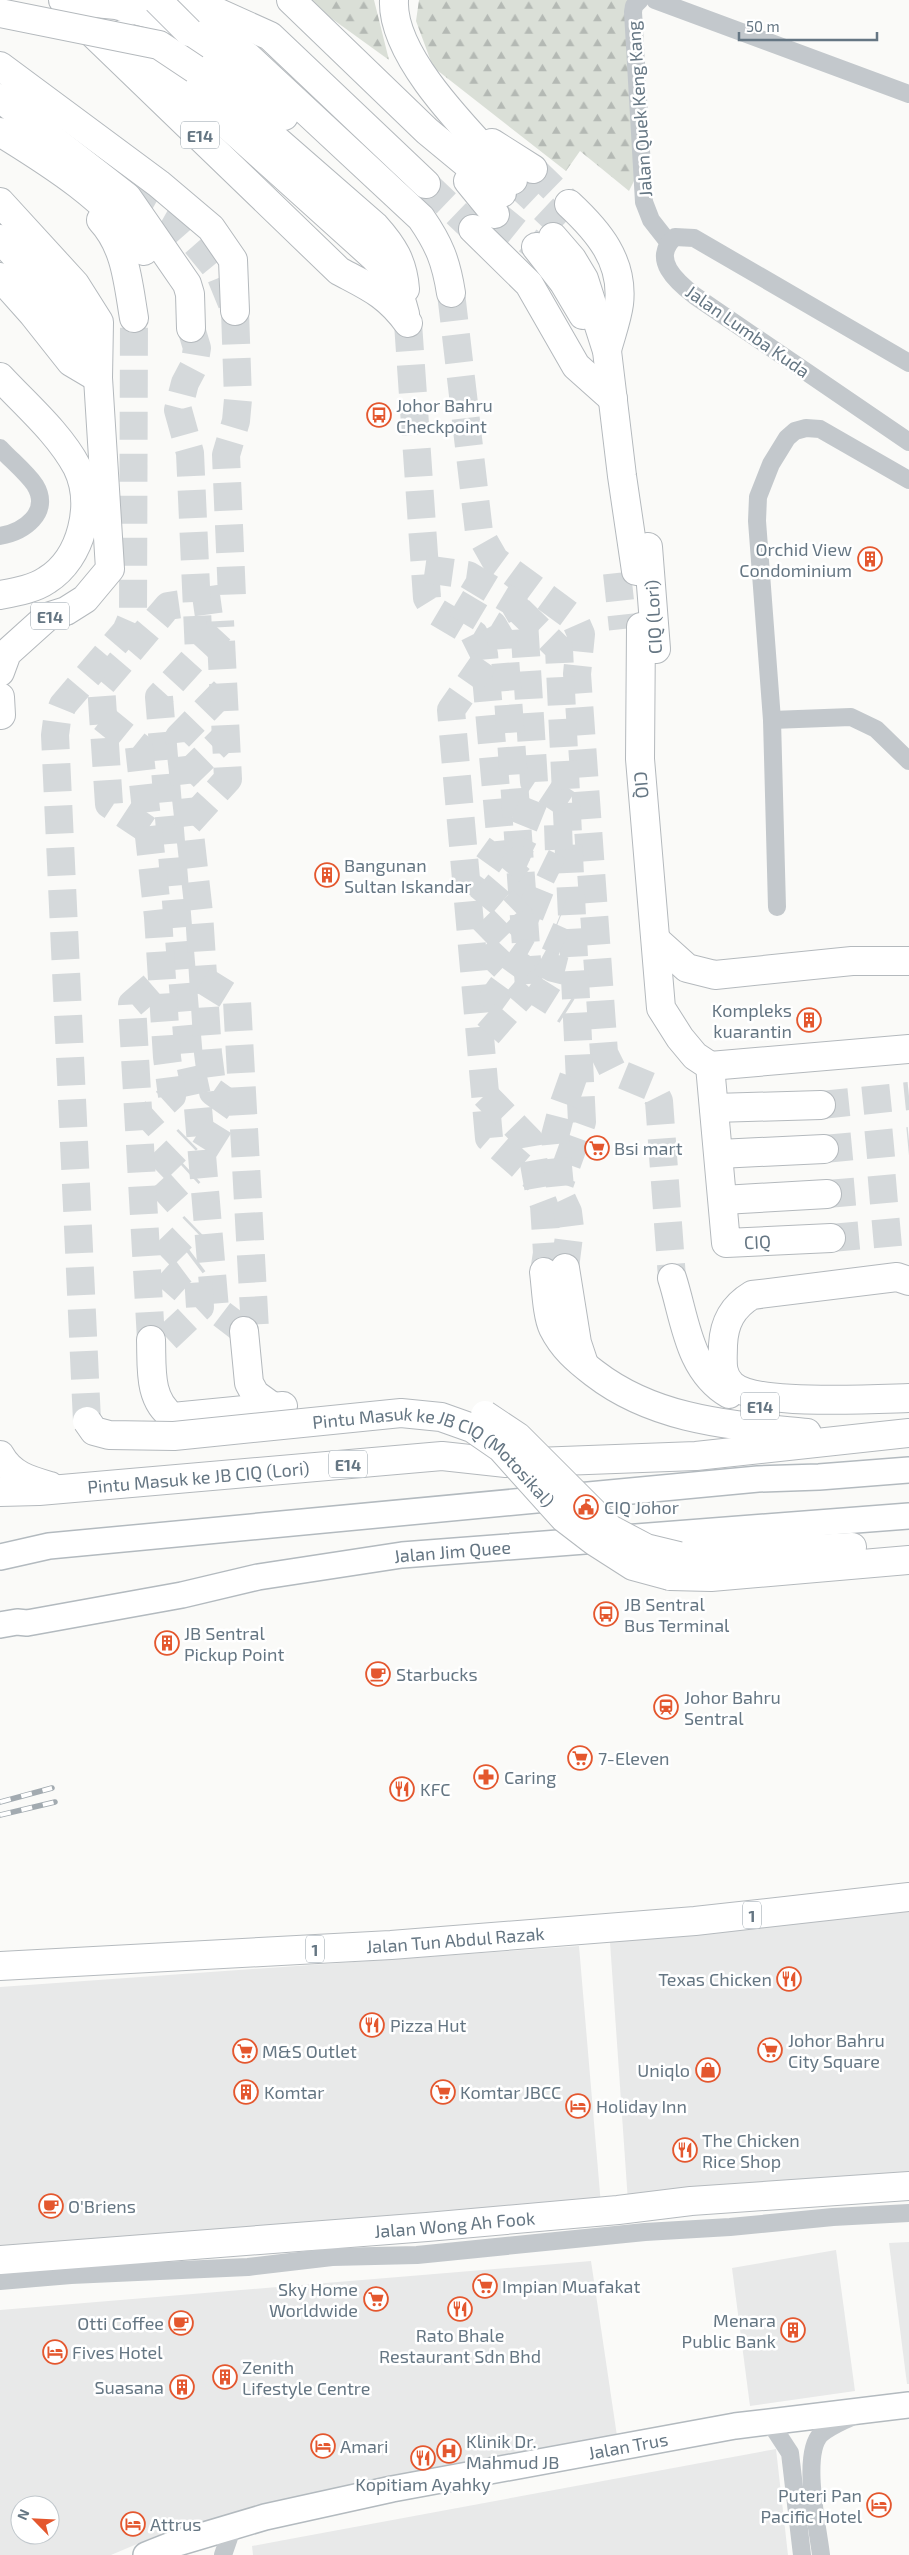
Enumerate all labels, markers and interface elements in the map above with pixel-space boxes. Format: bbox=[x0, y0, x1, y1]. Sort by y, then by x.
scale bar bbox=[739, 10, 876, 42]
text: 50 m bbox=[746, 17, 780, 35]
street label: Jalan Quek Keng Kang bbox=[622, 20, 656, 198]
road number: E14 bbox=[181, 122, 219, 148]
street label: Jalan Lumba Kuda bbox=[682, 280, 814, 382]
place label: Johor Bahru Checkpoint bbox=[396, 394, 493, 437]
bus stop icon: Johor Bahru Checkpoint bbox=[366, 402, 392, 428]
place label: Orchid View Condominium bbox=[739, 538, 852, 581]
building icon: Orchid View Condominium bbox=[857, 546, 883, 572]
street label: CIQ (Lori) bbox=[640, 579, 666, 655]
road number: E14 bbox=[31, 602, 69, 630]
street label: CIQ bbox=[630, 771, 654, 799]
place label: Bangunan Sultan Iskandar bbox=[344, 854, 472, 897]
building icon: Bangunan Sultan Iskandar bbox=[314, 862, 340, 888]
place label: Kompleks kuarantin bbox=[712, 999, 792, 1042]
building icon: Kompleks kuarantin bbox=[796, 1007, 822, 1033]
supermarket icon: Bsi mart bbox=[584, 1135, 610, 1161]
place label: Bsi mart bbox=[614, 1137, 683, 1159]
street label: CIQ bbox=[743, 1230, 771, 1253]
road number: E14 bbox=[741, 1392, 779, 1420]
street label: Pintu Masuk ke JB CIQ (Motosikal) bbox=[311, 1402, 559, 1511]
road number: E14 bbox=[329, 1450, 367, 1478]
street label: Pintu Masuk ke JB CIQ (Lori) bbox=[86, 1457, 310, 1498]
public building icon: CIQ Johor bbox=[573, 1494, 599, 1520]
place label: CIQ Johor bbox=[604, 1496, 679, 1518]
street label: Jalan Jim Quee bbox=[392, 1536, 512, 1567]
place label: JB Sentral Bus Terminal bbox=[624, 1593, 730, 1636]
bus stop icon: JB Sentral Bus Terminal bbox=[593, 1601, 619, 1627]
place label: JB Sentral Pickup Point bbox=[184, 1622, 284, 1665]
building icon: JB Sentral Pickup Point bbox=[154, 1630, 180, 1656]
cafe icon: Starbucks bbox=[365, 1661, 391, 1687]
place label: Starbucks bbox=[396, 1663, 478, 1685]
place label: Johor Bahru Sentral bbox=[684, 1686, 781, 1729]
station icon: Johor Bahru Sentral bbox=[653, 1694, 679, 1720]
supermarket icon: 7-Eleven bbox=[567, 1745, 593, 1771]
place label: 7-Eleven bbox=[598, 1747, 670, 1769]
pharmacy icon: Caring bbox=[473, 1764, 499, 1790]
place label: Caring bbox=[504, 1766, 556, 1788]
restaurant icon: KFC bbox=[389, 1776, 415, 1802]
place label: KFC bbox=[420, 1778, 450, 1800]
road number: 1 bbox=[743, 1902, 761, 1928]
street label: Jalan Tun Abdul Razak bbox=[365, 1922, 545, 1957]
road number: 1 bbox=[306, 1936, 324, 1962]
restaurant icon: Texas Chicken bbox=[776, 1966, 802, 1992]
place label: Texas Chicken bbox=[658, 1968, 772, 1990]
restaurant icon: Pizza Hut bbox=[359, 2012, 385, 2038]
place label: Pizza Hut bbox=[390, 2014, 467, 2036]
place label: Johor Bahru City Square bbox=[788, 2029, 885, 2072]
supermarket icon: Johor Bahru City Square bbox=[757, 2037, 783, 2063]
supermarket icon: M&S Outlet bbox=[232, 2038, 258, 2064]
place label: M&S Outlet bbox=[262, 2040, 357, 2062]
shop icon: Uniqlo bbox=[695, 2057, 721, 2083]
place label: Uniqlo bbox=[637, 2059, 690, 2081]
building icon: Komtar bbox=[233, 2079, 259, 2105]
supermarket icon: Komtar JBCC bbox=[430, 2079, 456, 2105]
place label: Komtar bbox=[264, 2081, 324, 2103]
place label: Komtar JBCC bbox=[460, 2081, 561, 2103]
hotel icon: Holiday Inn bbox=[565, 2093, 591, 2119]
place label: Holiday Inn bbox=[596, 2095, 687, 2117]
place label: The Chicken Rice Shop bbox=[702, 2129, 800, 2172]
restaurant icon: The Chicken Rice Shop bbox=[672, 2137, 698, 2163]
cafe icon: O'Briens bbox=[38, 2193, 64, 2219]
place label: O'Briens bbox=[68, 2195, 136, 2217]
street label: Jalan Wong Ah Fook bbox=[373, 2206, 536, 2242]
supermarket icon: Impian Muafakat bbox=[472, 2273, 498, 2299]
place label: Impian Muafakat bbox=[502, 2275, 640, 2297]
place label: Sky Home Worldwide bbox=[269, 2278, 358, 2321]
supermarket icon: Sky Home Worldwide bbox=[363, 2286, 389, 2312]
restaurant icon: Rato Bhale Restaurant Sdn Bhd bbox=[447, 2296, 473, 2322]
place label: Menara Public Bank bbox=[682, 2309, 776, 2352]
cafe icon: Otti Coffee bbox=[168, 2310, 194, 2336]
place label: Otti Coffee bbox=[77, 2312, 164, 2334]
building icon: Menara Public Bank bbox=[780, 2317, 806, 2343]
place label: Rato Bhale Restaurant Sdn Bhd bbox=[379, 2324, 541, 2367]
hotel icon: Fives Hotel bbox=[42, 2339, 68, 2365]
place label: Fives Hotel bbox=[72, 2341, 163, 2363]
place label: Zenith Lifestyle Centre bbox=[242, 2356, 371, 2399]
building icon: Zenith Lifestyle Centre bbox=[212, 2364, 238, 2390]
building icon: Suasana bbox=[169, 2374, 195, 2400]
place label: Suasana bbox=[94, 2376, 164, 2398]
street label: Jalan Trus bbox=[586, 2428, 670, 2464]
place label: Klinik Dr. Mahmud JB bbox=[466, 2430, 559, 2473]
hotel icon: Amari bbox=[310, 2433, 336, 2459]
place label: Amari bbox=[340, 2435, 389, 2457]
hospital icon: Klinik Dr. Mahmud JB bbox=[436, 2438, 462, 2464]
restaurant icon: Kopitiam Ayahky bbox=[410, 2445, 436, 2471]
place label: Kopitiam Ayahky bbox=[355, 2473, 491, 2495]
place label: Puteri Pan Pacific Hotel bbox=[760, 2484, 863, 2527]
hotel icon: Puteri Pan Pacific Hotel bbox=[866, 2492, 892, 2518]
north arrow bbox=[10, 2495, 60, 2545]
text: N bbox=[13, 2506, 32, 2523]
hotel icon: Attrus bbox=[120, 2511, 146, 2537]
place label: Attrus bbox=[150, 2513, 201, 2535]

